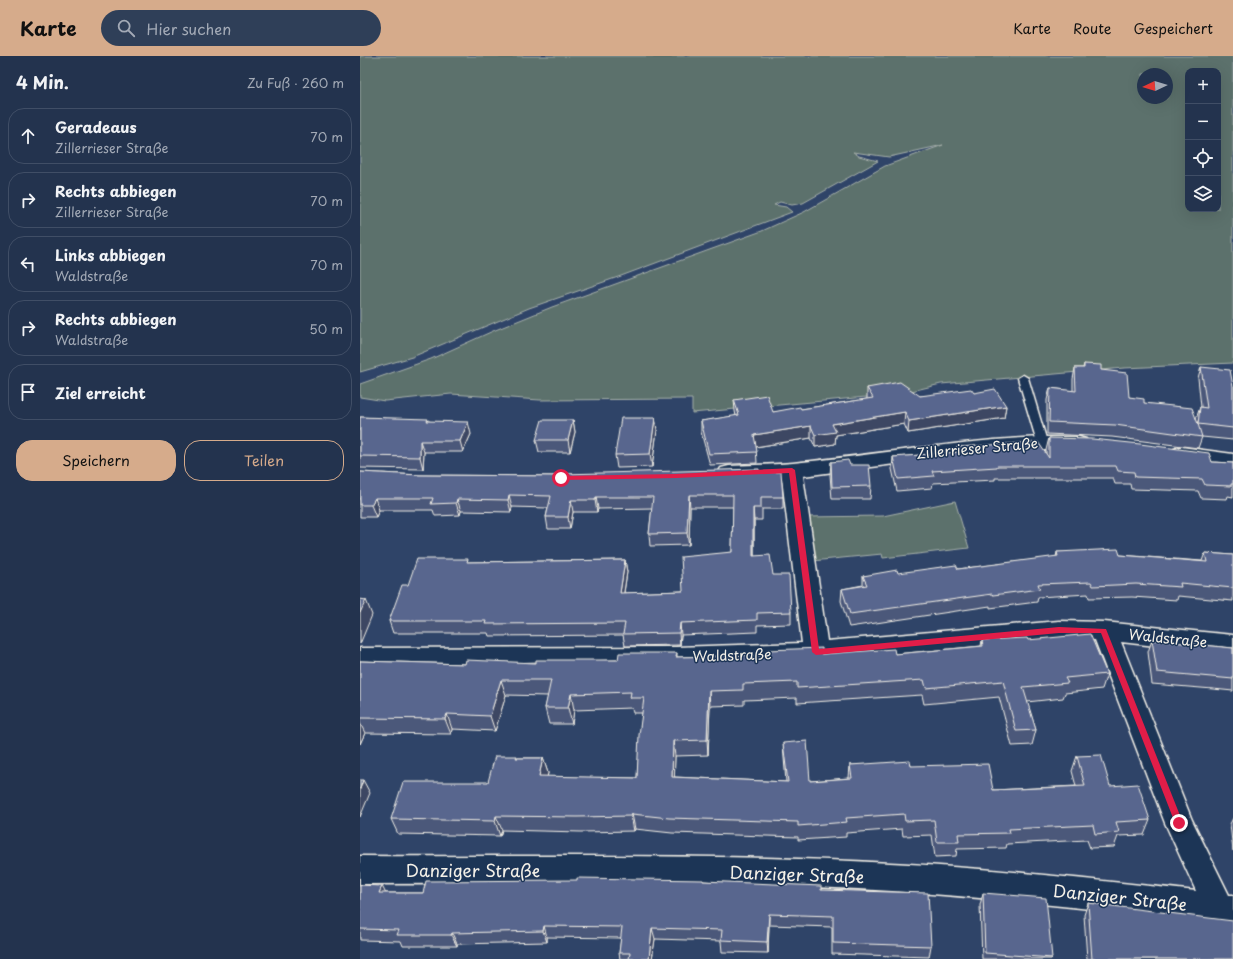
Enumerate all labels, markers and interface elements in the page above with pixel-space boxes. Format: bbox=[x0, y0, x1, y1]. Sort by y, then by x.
search box bbox=[101, 10, 381, 46]
text: Karte bbox=[20, 14, 77, 42]
icon: search bbox=[115, 17, 137, 39]
text: Hier suchen bbox=[147, 17, 231, 40]
text: Karte bbox=[1013, 18, 1051, 39]
text: Route bbox=[1073, 18, 1111, 39]
text: Gespeichert bbox=[1133, 18, 1213, 39]
north arrow bbox=[1137, 68, 1173, 104]
map controls bbox=[1185, 68, 1221, 212]
button: + bbox=[1185, 68, 1221, 104]
text: 4 Min. bbox=[16, 69, 69, 95]
text: Zu Fuß · 260 m bbox=[247, 73, 344, 92]
button: − bbox=[1185, 104, 1221, 140]
text: Geradeaus bbox=[55, 115, 137, 138]
icon: ahead bbox=[17, 125, 39, 147]
text: 70 m bbox=[310, 127, 343, 146]
text: Zillerrieser Straße bbox=[55, 138, 168, 157]
button: locate bbox=[1185, 140, 1221, 176]
button: layers bbox=[1185, 176, 1221, 212]
text: Rechts abbiegen bbox=[55, 179, 176, 202]
icon: right bbox=[17, 189, 39, 211]
text: 70 m bbox=[310, 191, 343, 210]
text: Zillerrieser Straße bbox=[55, 202, 168, 221]
text: Links abbiegen bbox=[55, 243, 166, 266]
icon: left bbox=[17, 253, 39, 275]
text: 70 m bbox=[310, 255, 343, 274]
text: Waldstraße bbox=[55, 266, 128, 285]
text: Rechts abbiegen bbox=[55, 307, 176, 330]
icon: right bbox=[17, 317, 39, 339]
text: 50 m bbox=[309, 319, 343, 338]
text: Waldstraße bbox=[55, 330, 128, 349]
icon: arrive bbox=[17, 381, 39, 403]
text: Ziel erreicht bbox=[55, 381, 146, 404]
street label: Zillerrieser Straße bbox=[915, 432, 1039, 464]
button: Speichern bbox=[16, 440, 176, 481]
button: Teilen bbox=[184, 440, 344, 481]
route start bbox=[552, 469, 570, 487]
street label: Waldstraße bbox=[1128, 623, 1208, 653]
street label: Waldstraße bbox=[692, 643, 772, 667]
route end bbox=[1170, 814, 1188, 832]
street label: Danziger Straße bbox=[406, 857, 540, 883]
street label: Danziger Straße bbox=[729, 859, 865, 889]
street label: Danziger Straße bbox=[1052, 877, 1188, 917]

